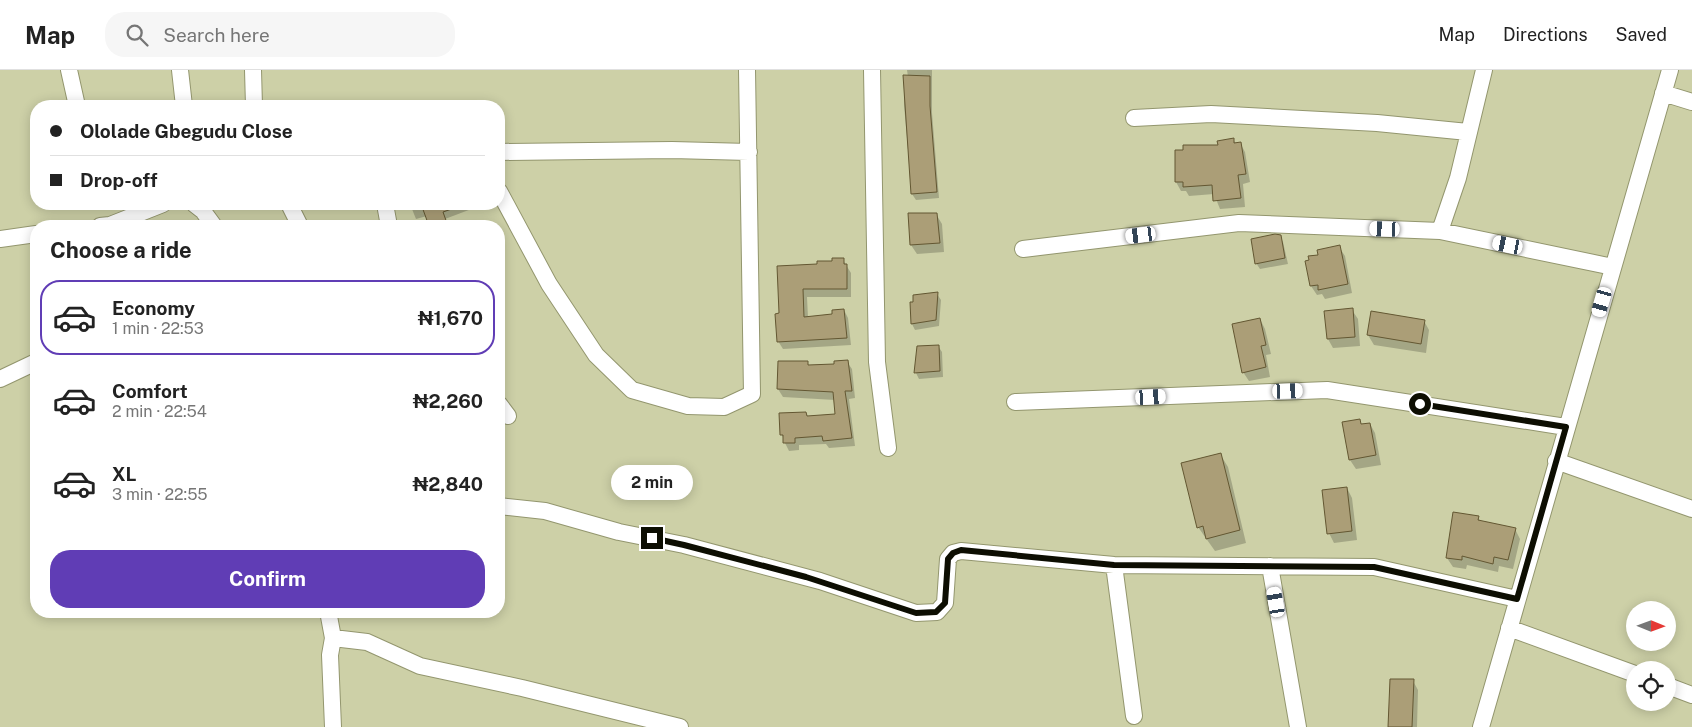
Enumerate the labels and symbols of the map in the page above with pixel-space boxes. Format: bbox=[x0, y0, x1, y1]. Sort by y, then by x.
car bbox=[1369, 221, 1400, 237]
car bbox=[1125, 226, 1156, 244]
car bbox=[1491, 235, 1524, 255]
car bbox=[1590, 286, 1613, 318]
car bbox=[1272, 383, 1303, 399]
car bbox=[1135, 389, 1166, 405]
route start bbox=[1409, 393, 1431, 415]
callout: 2 min bbox=[611, 466, 693, 500]
route end bbox=[641, 527, 663, 549]
car bbox=[1266, 586, 1285, 618]
north arrow bbox=[1626, 601, 1676, 651]

